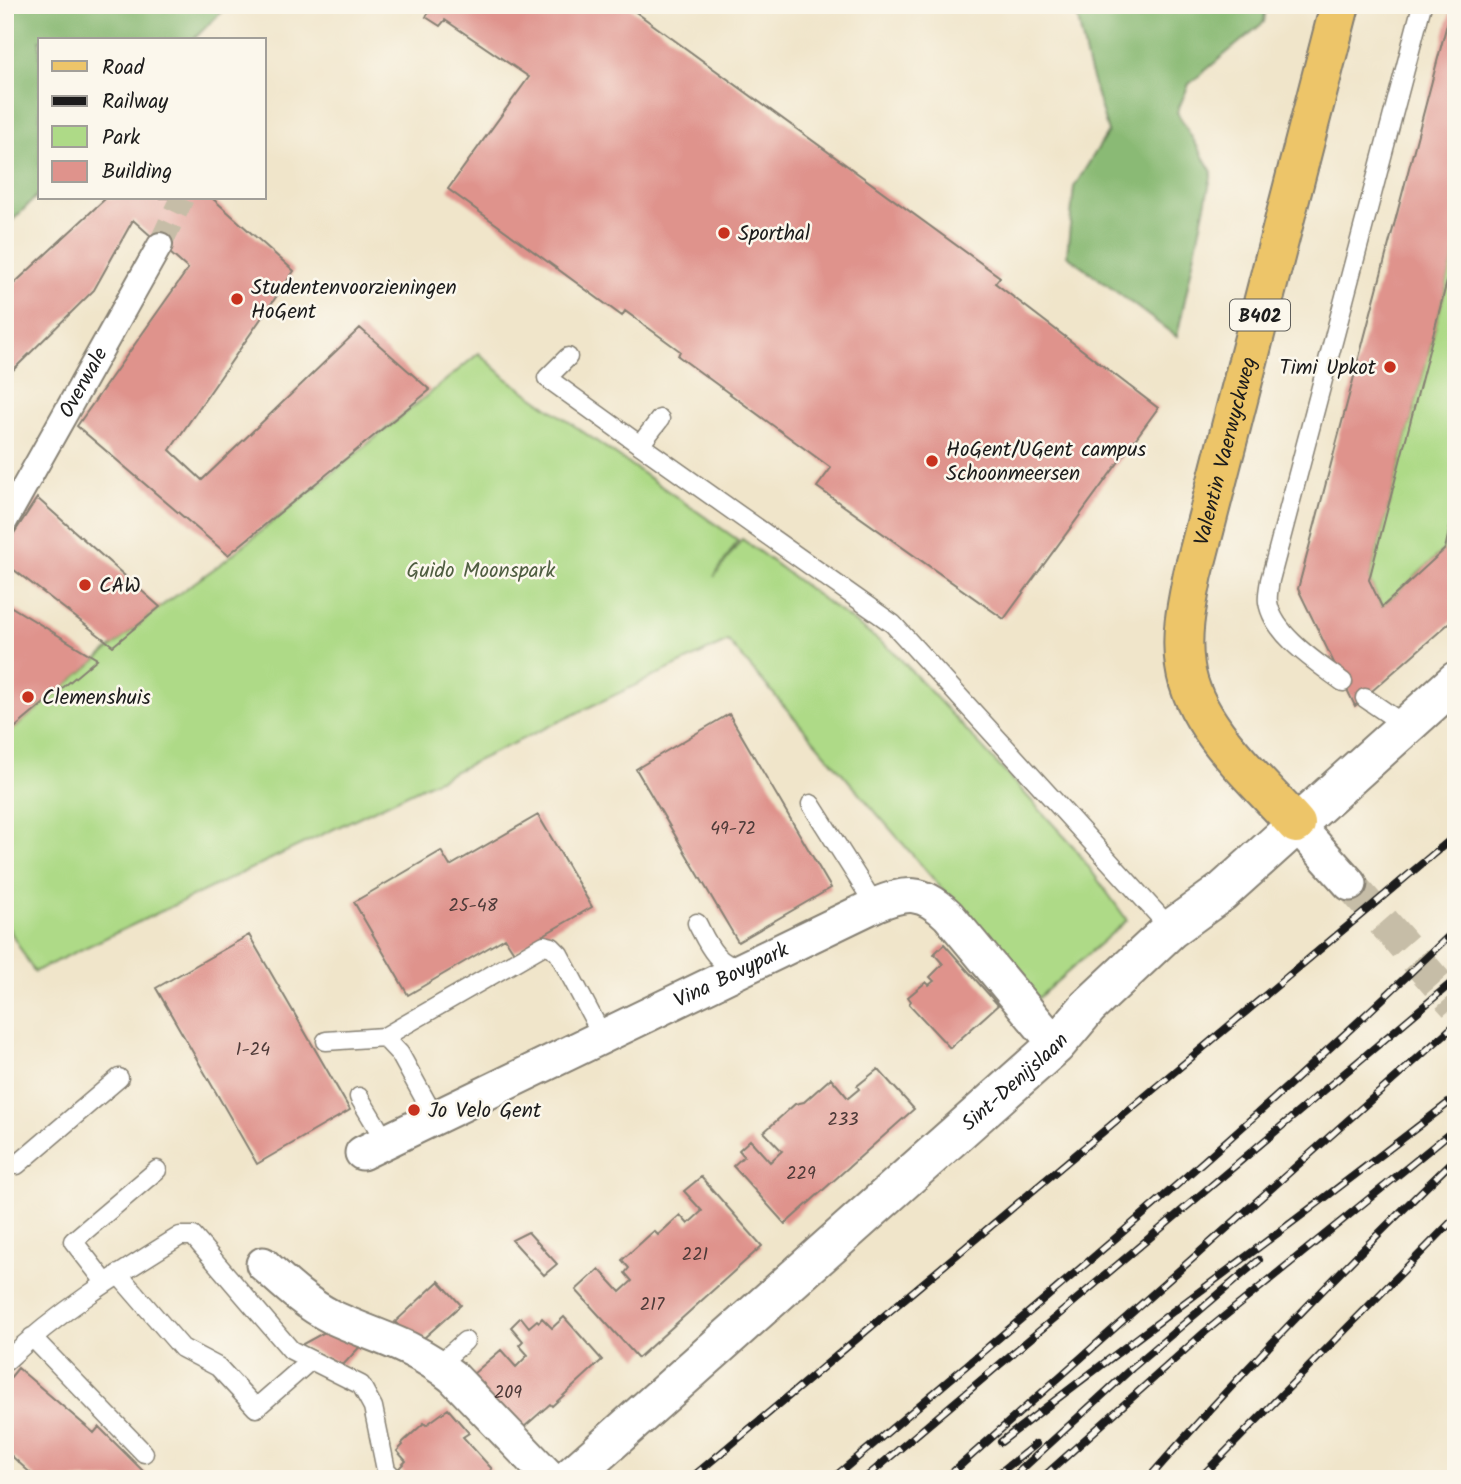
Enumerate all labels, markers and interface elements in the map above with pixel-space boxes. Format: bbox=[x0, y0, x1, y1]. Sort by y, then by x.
legend bbox=[38, 38, 266, 200]
text: Road bbox=[102, 52, 145, 85]
text: Railway bbox=[102, 86, 168, 119]
text: Park bbox=[102, 122, 140, 155]
text: Building bbox=[102, 156, 172, 189]
place label: Sporthal bbox=[738, 218, 810, 251]
marker: Sporthal bbox=[716, 225, 732, 241]
place label: Studentenvoorzieningen HoGent bbox=[251, 272, 457, 329]
marker: Studentenvoorzieningen HoGent bbox=[229, 291, 245, 307]
road number: B402 bbox=[1230, 300, 1290, 330]
street label: Overwale bbox=[51, 341, 118, 425]
place label: Timi Upkot bbox=[1280, 352, 1377, 385]
street label: Valentin Vaerwyckweg bbox=[1186, 353, 1266, 549]
marker: Timi Upkot bbox=[1382, 359, 1398, 375]
place label: HoGent/UGent campus Schoonmeersen bbox=[946, 434, 1146, 491]
marker: HoGent/UGent campus Schoonmeersen bbox=[924, 453, 940, 469]
park label: Guido Moonspark bbox=[407, 555, 556, 588]
place label: CAW bbox=[99, 570, 141, 603]
marker: CAW bbox=[77, 577, 93, 593]
place label: Clemenshuis bbox=[42, 682, 151, 715]
marker: Clemenshuis bbox=[20, 689, 36, 705]
house number: 49-72 bbox=[710, 815, 756, 844]
house number: 25-48 bbox=[448, 892, 498, 921]
street label: Vina Bovypark bbox=[669, 934, 795, 1018]
street label: Sint-Denijslaan bbox=[954, 1026, 1078, 1140]
house number: 1-24 bbox=[236, 1036, 270, 1065]
place label: Jo Velo Gent bbox=[428, 1095, 542, 1128]
marker: Jo Velo Gent bbox=[406, 1102, 422, 1118]
house number: 233 bbox=[827, 1106, 859, 1135]
house number: 229 bbox=[786, 1160, 816, 1189]
house number: 221 bbox=[682, 1241, 708, 1270]
house number: 217 bbox=[640, 1291, 665, 1320]
house number: 209 bbox=[494, 1379, 522, 1408]

